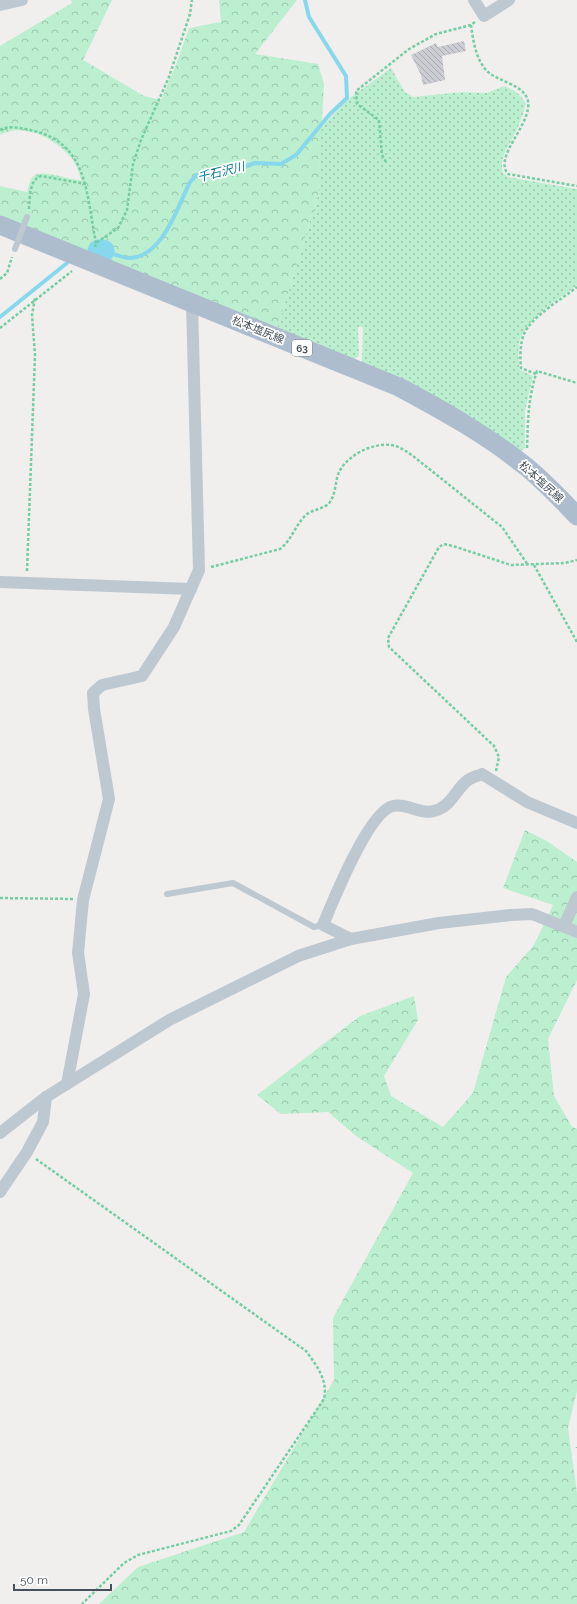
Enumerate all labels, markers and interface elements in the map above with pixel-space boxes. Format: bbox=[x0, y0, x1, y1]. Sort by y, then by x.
water label: 千石沢川 bbox=[196, 159, 248, 185]
street label: 松本塩尻線 bbox=[230, 314, 286, 346]
road number: 63 bbox=[292, 340, 312, 356]
street label: 松本塩尻線 bbox=[516, 459, 566, 505]
scale bar bbox=[14, 1566, 111, 1592]
text: 50 m bbox=[20, 1573, 48, 1587]

